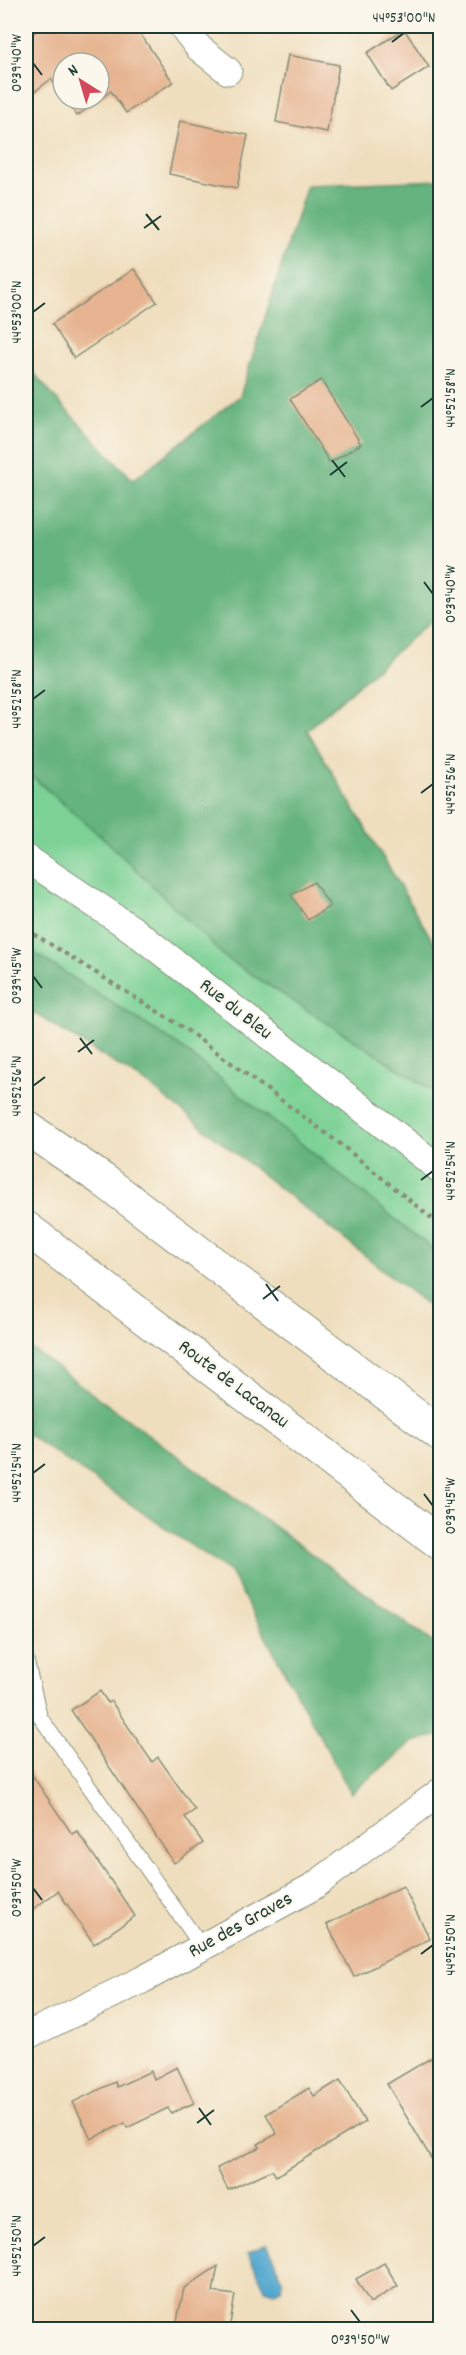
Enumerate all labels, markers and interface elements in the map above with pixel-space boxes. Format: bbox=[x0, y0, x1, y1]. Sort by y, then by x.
text: 44°53'00"N bbox=[373, 8, 435, 30]
text: 0°39'40"W bbox=[7, 34, 29, 92]
north arrow bbox=[51, 51, 111, 111]
text: N bbox=[63, 59, 84, 83]
text: 44°53'00"N bbox=[7, 281, 29, 343]
text: 44°52'58"N bbox=[441, 368, 463, 428]
text: 0°39'40"W bbox=[441, 565, 463, 623]
text: 44°52'58"N bbox=[7, 669, 29, 729]
text: 44°52'56"N bbox=[441, 754, 463, 814]
text: 0°39'45"W bbox=[7, 947, 29, 1004]
street label: Rue du Bleu bbox=[193, 972, 277, 1048]
text: 44°52'56"N bbox=[7, 1056, 29, 1116]
text: 44°52'54"N bbox=[441, 1141, 463, 1201]
street label: Route de Lacanau bbox=[171, 1334, 295, 1436]
text: 44°52'54"N bbox=[7, 1443, 29, 1503]
text: 0°39'45"W bbox=[441, 1477, 463, 1534]
text: 0°39'50"W bbox=[7, 1858, 29, 1917]
street label: Rue des Graves bbox=[184, 1886, 298, 1966]
text: 44°52'50"N bbox=[441, 1914, 463, 1976]
text: 44°52'50"N bbox=[7, 2215, 29, 2277]
text: 0°39'50"W bbox=[331, 2330, 390, 2352]

